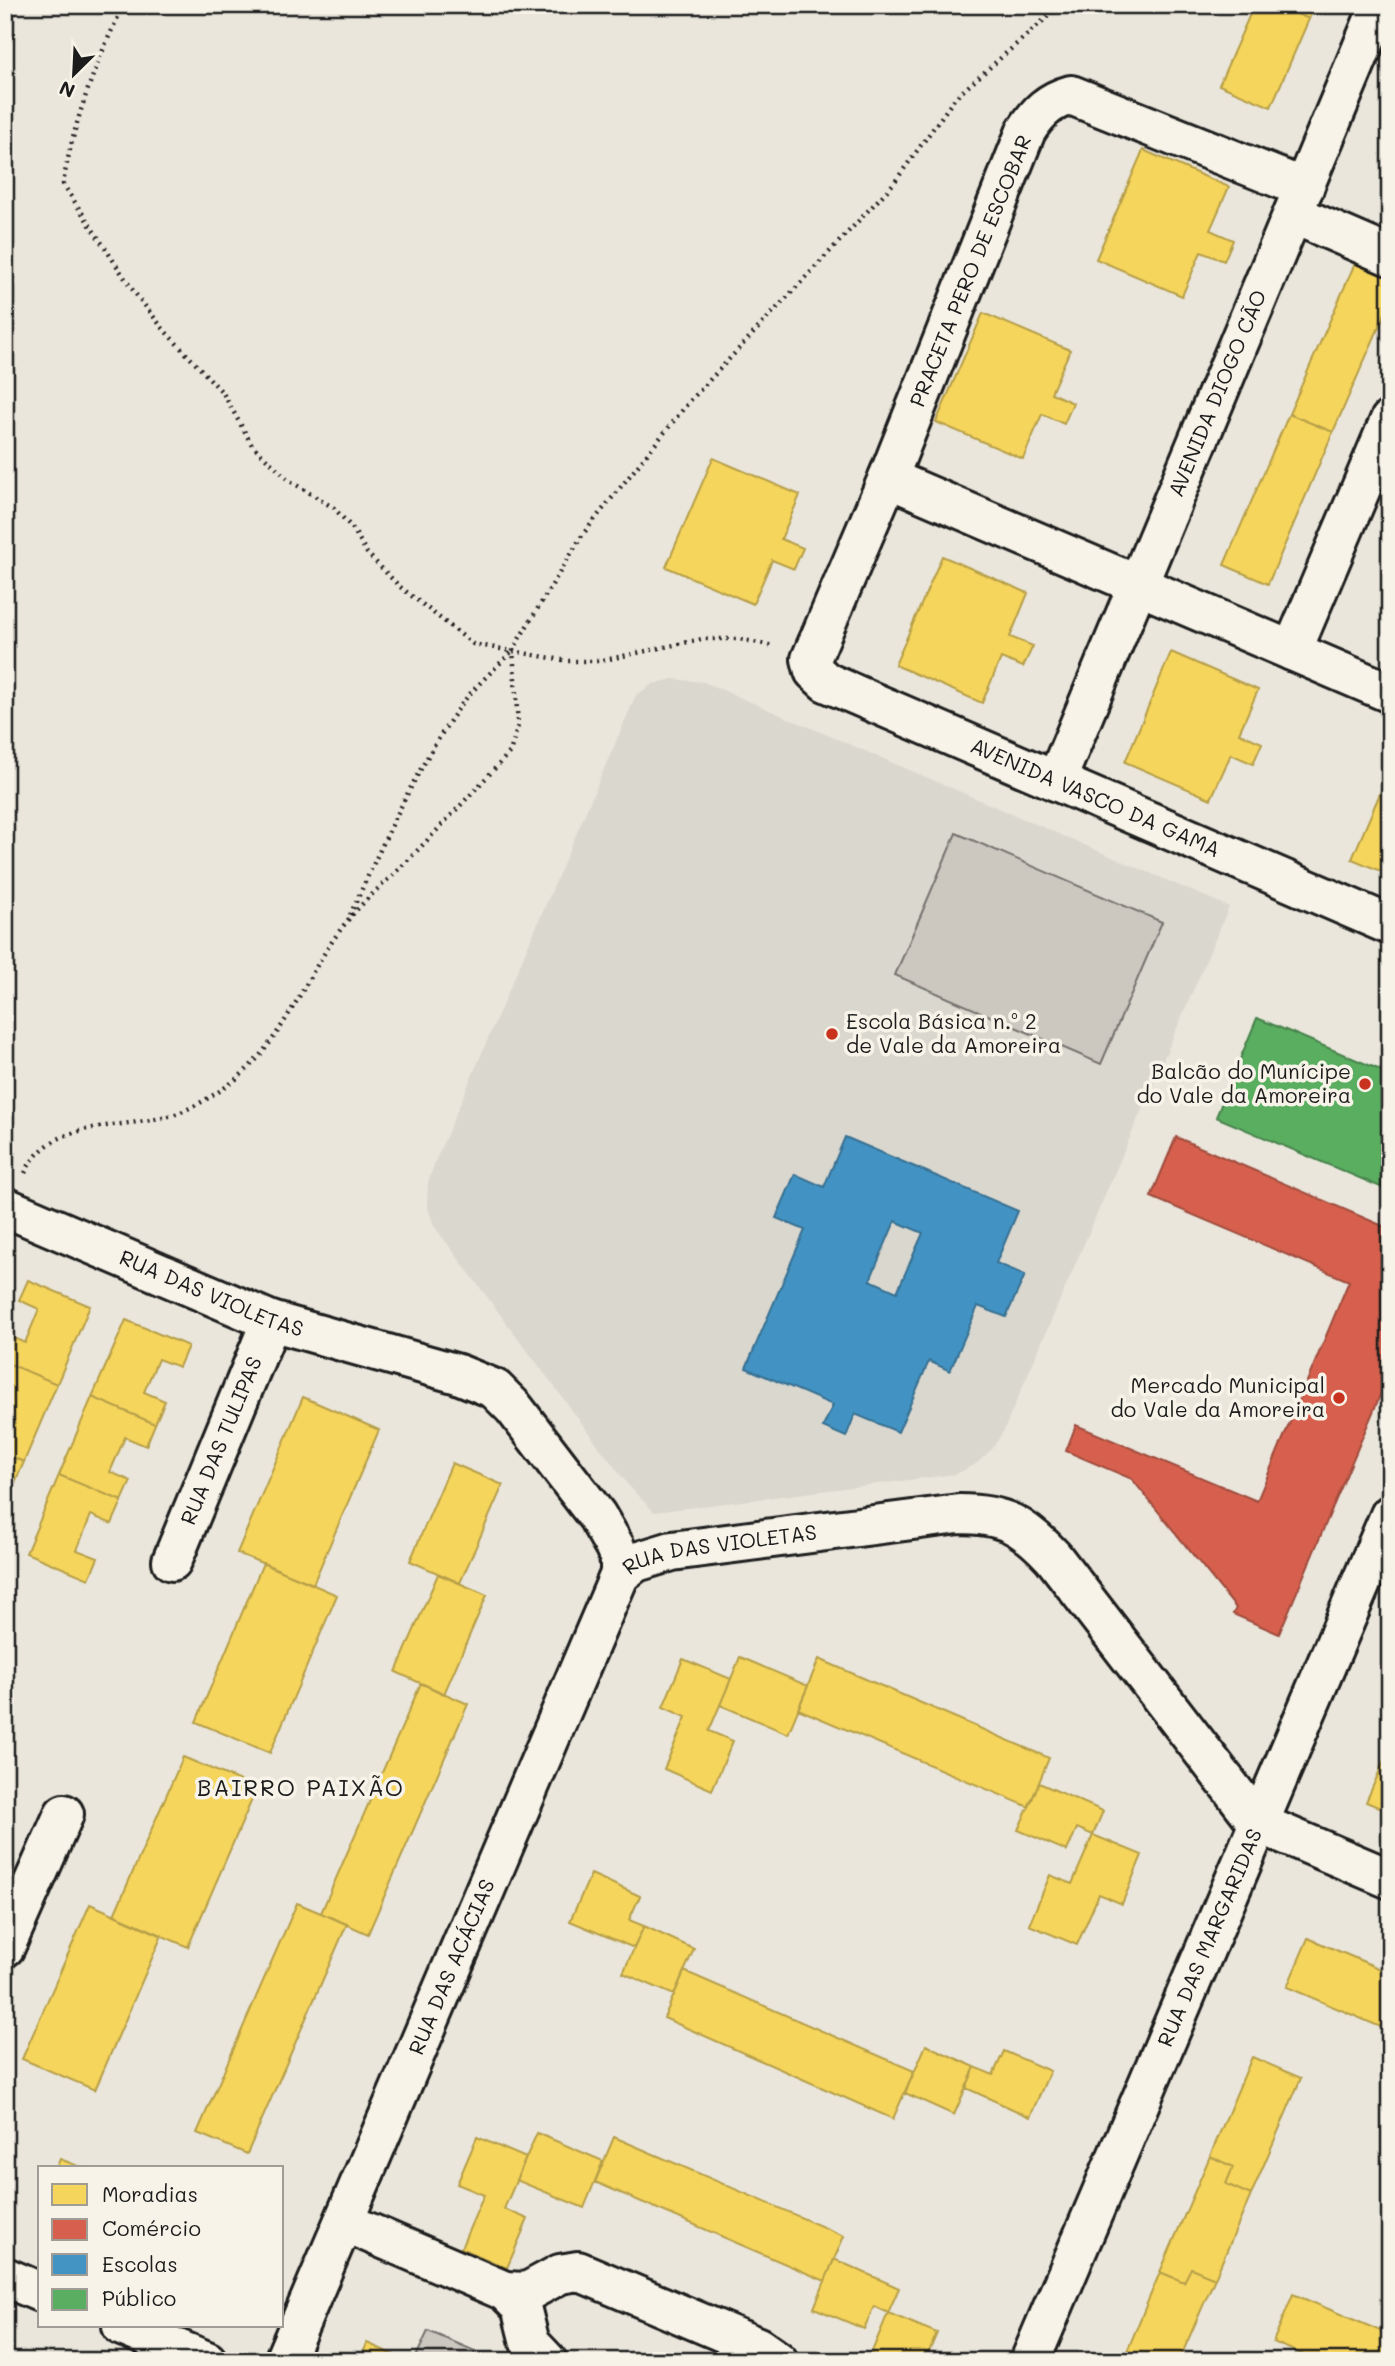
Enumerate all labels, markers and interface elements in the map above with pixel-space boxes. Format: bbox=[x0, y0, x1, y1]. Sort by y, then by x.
north arrow bbox=[38, 38, 108, 108]
text: N bbox=[55, 76, 79, 104]
street label: PRACETA PERO DE ESCOBAR bbox=[903, 131, 1037, 410]
street label: AVENIDA DIOGO CÃO bbox=[1161, 285, 1272, 500]
street label: AVENIDA VASCO DA GAMA bbox=[967, 731, 1225, 862]
place label: Escola Básica n.º 2 de Vale da Amoreira bbox=[846, 1007, 1061, 1058]
marker: Escola Básica n.º 2 de Vale da Amoreira bbox=[824, 1026, 840, 1042]
place label: Balcão do Munícipe do Vale da Amoreira bbox=[1137, 1057, 1351, 1108]
marker: Balcão do Munícipe do Vale da Amoreira bbox=[1357, 1076, 1373, 1092]
street label: RUA DAS VIOLETAS bbox=[116, 1243, 307, 1342]
street label: RUA DAS TULIPAS bbox=[173, 1352, 267, 1529]
place label: Mercado Municipal do Vale da Amoreira bbox=[1111, 1371, 1325, 1422]
marker: Mercado Municipal do Vale da Amoreira bbox=[1331, 1390, 1347, 1406]
street label: RUA DAS VIOLETAS bbox=[616, 1517, 818, 1580]
district label: BAIRRO PAIXÃO bbox=[197, 1772, 405, 1802]
street label: RUA DAS MARGARIDAS bbox=[1150, 1824, 1267, 2050]
street label: RUA DAS ACÁCIAS bbox=[401, 1874, 500, 2058]
legend bbox=[38, 2166, 284, 2328]
text: Moradias bbox=[102, 2180, 198, 2207]
text: Comércio bbox=[102, 2214, 201, 2241]
text: Escolas bbox=[102, 2250, 178, 2277]
text: Público bbox=[102, 2284, 176, 2311]

